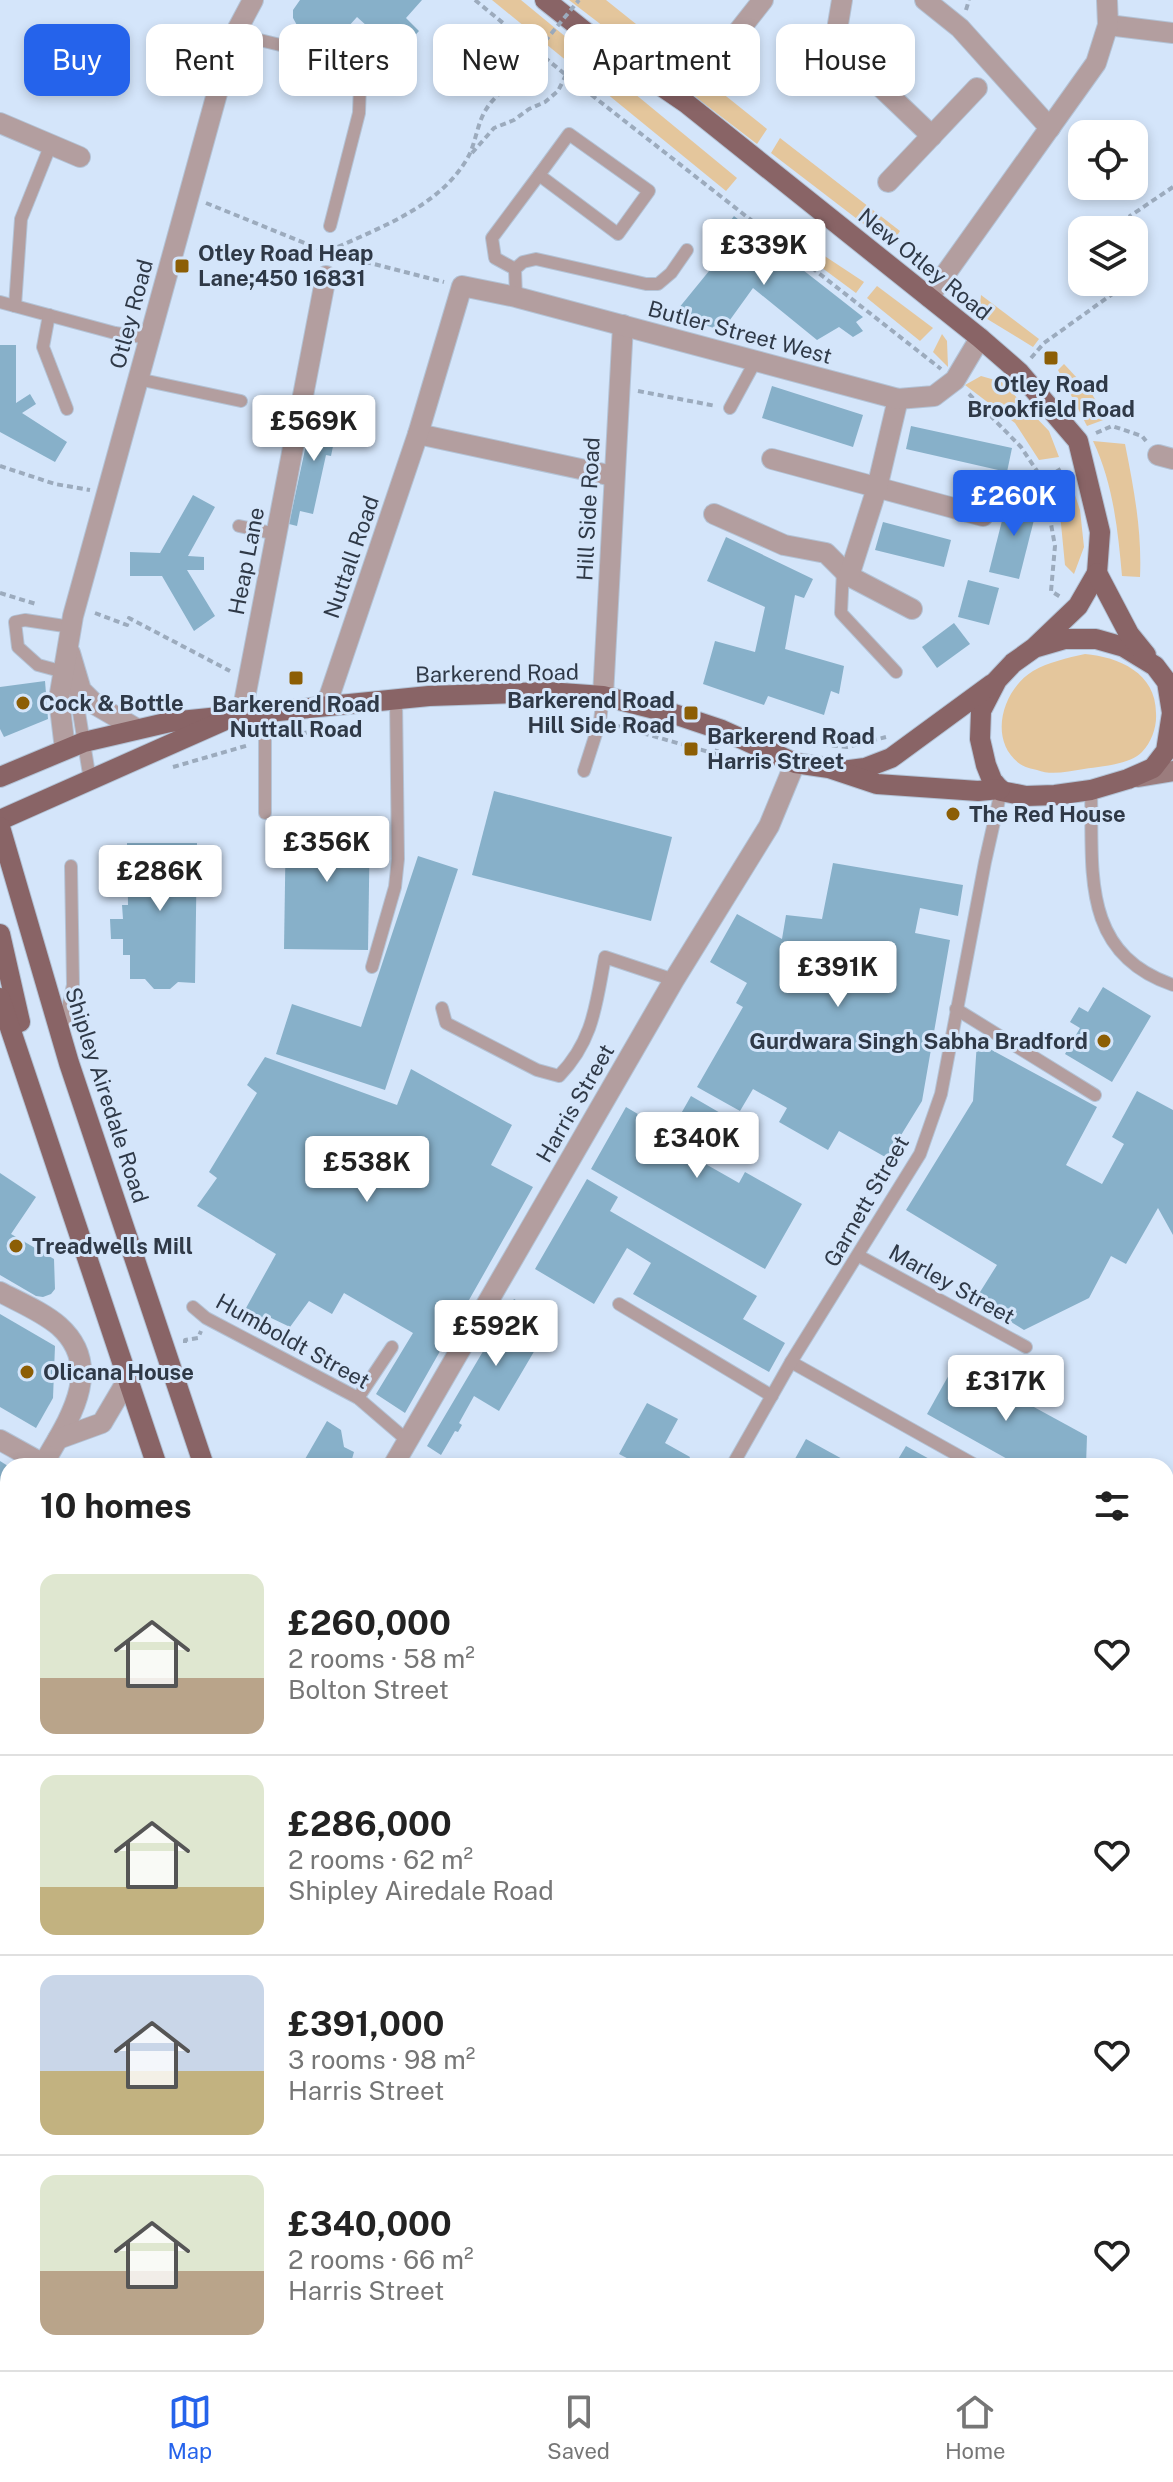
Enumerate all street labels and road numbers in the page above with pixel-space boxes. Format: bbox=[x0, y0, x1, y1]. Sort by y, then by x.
street label: New Otley Road bbox=[853, 203, 997, 325]
street label: Otley Road bbox=[104, 256, 158, 372]
street label: Butler Street West bbox=[645, 295, 835, 369]
street label: Hill Side Road bbox=[571, 436, 605, 582]
street label: Nuttall Road bbox=[318, 492, 384, 622]
street label: Heap Lane bbox=[223, 505, 269, 617]
street label: Barkerend Road bbox=[415, 659, 579, 687]
street label: Shipley Airedale Road bbox=[60, 984, 154, 1206]
street label: Harris Street bbox=[531, 1039, 619, 1167]
street label: Garnett Street bbox=[818, 1131, 914, 1271]
street label: Marley Street bbox=[885, 1239, 1019, 1329]
street label: Humboldt Street bbox=[212, 1288, 374, 1394]

